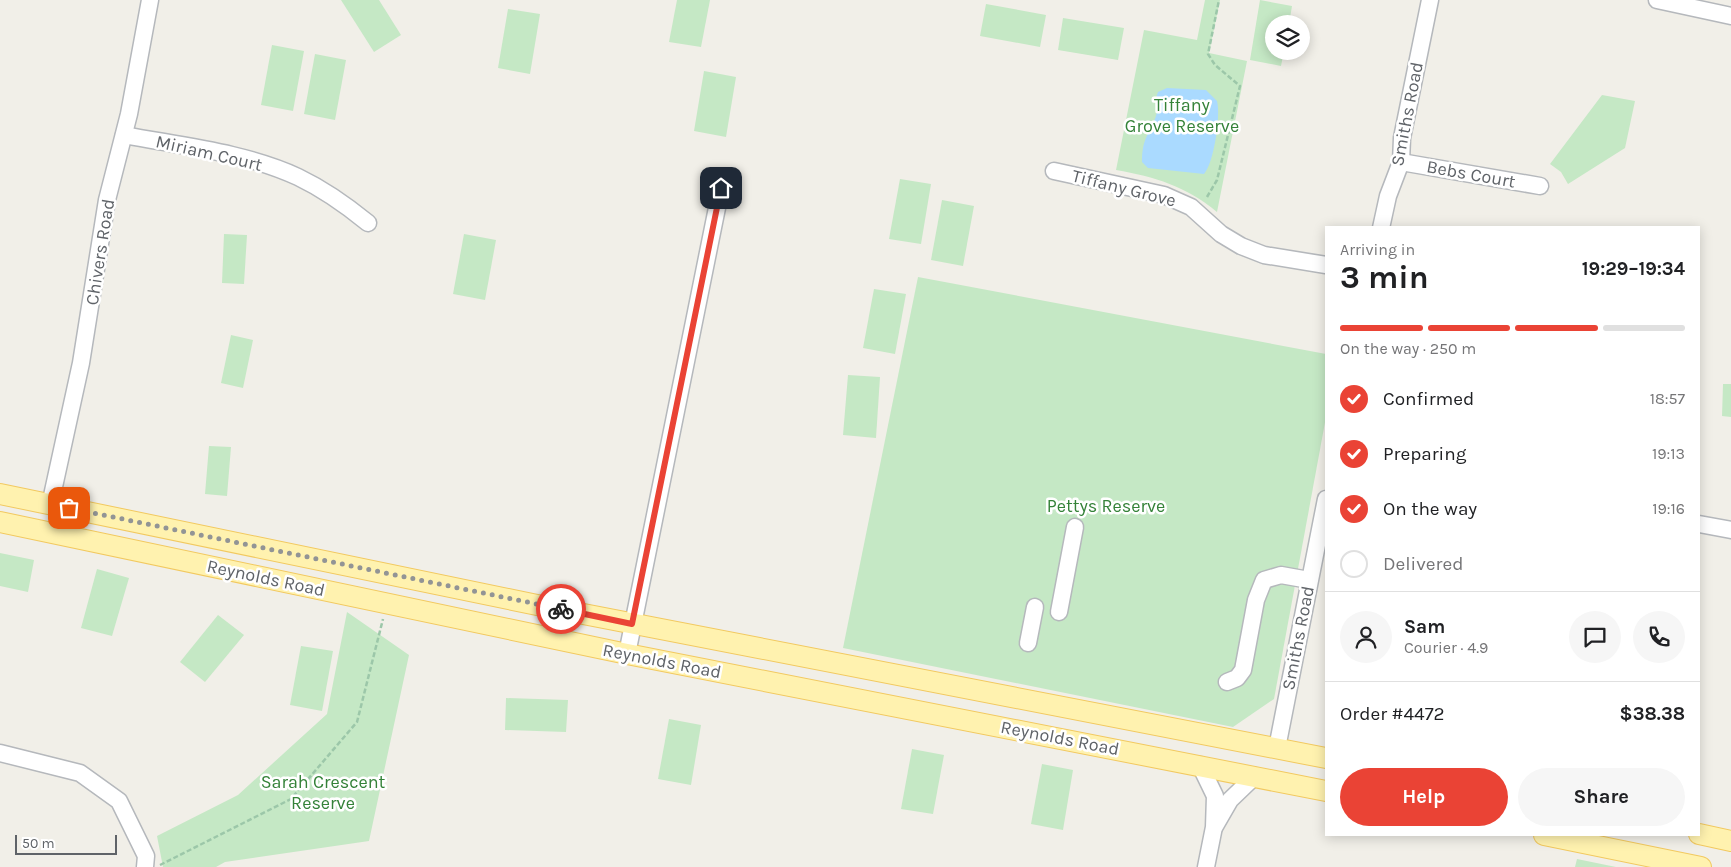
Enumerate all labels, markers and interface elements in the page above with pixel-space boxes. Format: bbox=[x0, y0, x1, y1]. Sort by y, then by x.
map controls bbox=[1265, 15, 1310, 60]
button: layers bbox=[1265, 15, 1310, 60]
street label: Smiths Road bbox=[1386, 60, 1428, 168]
park label: Tiffany Grove Reserve bbox=[1125, 94, 1239, 137]
street label: Miriam Court bbox=[154, 130, 265, 176]
street label: Bebs Court bbox=[1425, 155, 1517, 193]
street label: Tiffany Grove bbox=[1070, 164, 1178, 212]
pin bbox=[700, 167, 742, 209]
icon: home bbox=[707, 174, 735, 202]
street label: Chivers Road bbox=[81, 197, 119, 307]
text: Arriving in bbox=[1340, 240, 1415, 259]
text: 19:29–19:34 bbox=[1582, 258, 1685, 280]
text: 3 min bbox=[1340, 259, 1429, 296]
text: On the way · 250 m bbox=[1340, 339, 1476, 358]
icon: check bbox=[1340, 385, 1368, 413]
text: Confirmed bbox=[1383, 388, 1474, 410]
text: 18:57 bbox=[1650, 389, 1685, 408]
icon: check bbox=[1340, 440, 1368, 468]
text: Preparing bbox=[1383, 443, 1466, 465]
text: 19:13 bbox=[1652, 444, 1685, 463]
pin bbox=[48, 487, 90, 529]
icon: bag bbox=[55, 494, 83, 522]
park label: Pettys Reserve bbox=[1047, 495, 1165, 517]
icon: check bbox=[1340, 495, 1368, 523]
text: On the way bbox=[1383, 498, 1477, 520]
text: 19:16 bbox=[1652, 499, 1685, 518]
text: Delivered bbox=[1383, 553, 1463, 575]
street label: Reynolds Road bbox=[205, 555, 327, 601]
courier bbox=[536, 584, 586, 634]
street label: Smiths Road bbox=[1277, 584, 1319, 692]
icon: bike bbox=[547, 595, 575, 623]
button: person bbox=[1340, 611, 1392, 663]
button: chat bbox=[1569, 611, 1621, 663]
button: phone bbox=[1633, 611, 1685, 663]
text: Sam bbox=[1404, 616, 1445, 638]
text: Courier · 4.9 bbox=[1404, 638, 1488, 657]
street label: Reynolds Road bbox=[601, 639, 723, 683]
text: Order #4472 bbox=[1340, 703, 1445, 725]
text: $38.38 bbox=[1620, 703, 1685, 725]
street label: Reynolds Road bbox=[999, 716, 1121, 760]
button: Help bbox=[1340, 768, 1508, 826]
button: Share bbox=[1518, 768, 1685, 826]
park label: Sarah Crescent Reserve bbox=[261, 771, 386, 814]
scale bar bbox=[15, 832, 118, 855]
text: 50 m bbox=[22, 835, 55, 852]

